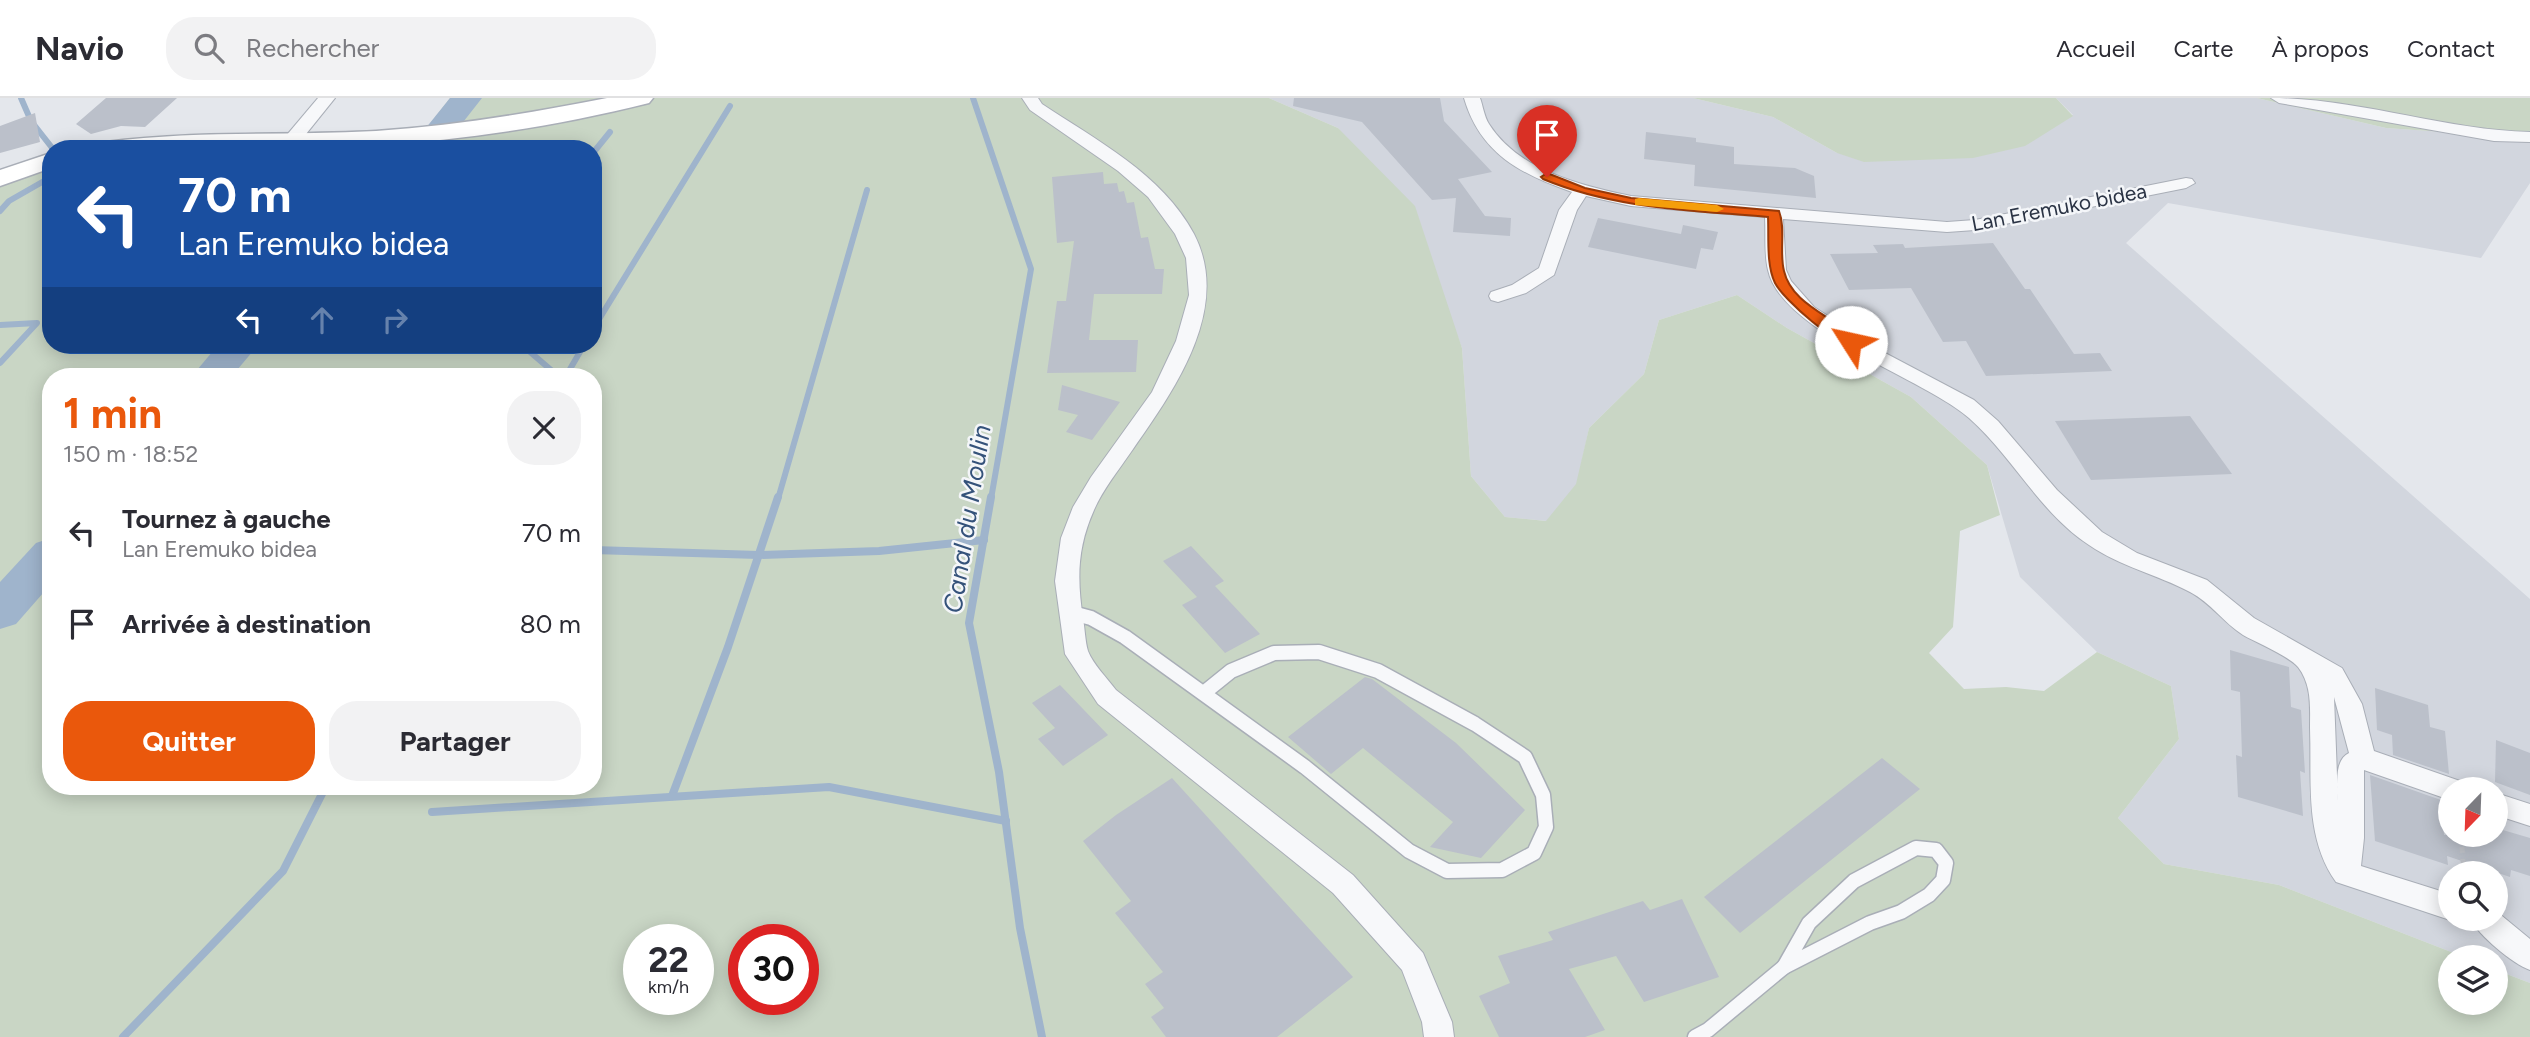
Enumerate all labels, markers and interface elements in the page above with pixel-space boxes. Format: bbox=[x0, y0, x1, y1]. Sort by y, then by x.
search box bbox=[166, 17, 656, 80]
text: Navio bbox=[35, 29, 124, 68]
icon: search bbox=[190, 29, 228, 67]
text: Rechercher bbox=[246, 32, 379, 64]
text: Accueil bbox=[2056, 34, 2136, 63]
text: Carte bbox=[2174, 34, 2233, 63]
text: À propos bbox=[2271, 34, 2369, 63]
text: Contact bbox=[2407, 34, 2495, 63]
pin bbox=[1517, 105, 1577, 177]
icon: arrive bbox=[1528, 116, 1566, 154]
text: 70 m bbox=[178, 165, 291, 224]
icon: left bbox=[63, 168, 154, 259]
street label: Lan Eremuko bidea bbox=[1969, 178, 2149, 236]
text: Lan Eremuko bidea bbox=[178, 225, 449, 263]
icon: left bbox=[230, 301, 268, 339]
icon: ahead bbox=[303, 301, 341, 339]
icon: right bbox=[376, 301, 414, 339]
position arrow bbox=[1814, 305, 1888, 379]
text: 1 min bbox=[63, 388, 162, 439]
button: close bbox=[507, 391, 581, 465]
water label: Canal du Moulin bbox=[936, 423, 998, 615]
text: 150 m · 18:52 bbox=[63, 440, 198, 468]
text: Tournez à gauche bbox=[122, 503, 331, 535]
icon: left bbox=[63, 514, 101, 552]
text: 70 m bbox=[522, 517, 581, 549]
text: Lan Eremuko bidea bbox=[122, 535, 317, 563]
icon: arrive bbox=[63, 605, 101, 643]
text: Arrivée à destination bbox=[122, 608, 371, 640]
text: 80 m bbox=[520, 608, 581, 640]
button: Quitter bbox=[63, 701, 315, 781]
button: Partager bbox=[329, 701, 581, 781]
north arrow bbox=[2438, 777, 2508, 847]
map controls bbox=[2438, 777, 2508, 1015]
button: search bbox=[2438, 861, 2508, 931]
speed limit sign: 30 bbox=[728, 924, 819, 1015]
text: 22 bbox=[648, 939, 689, 981]
button: layers bbox=[2438, 945, 2508, 1015]
text: km/h bbox=[648, 976, 689, 998]

